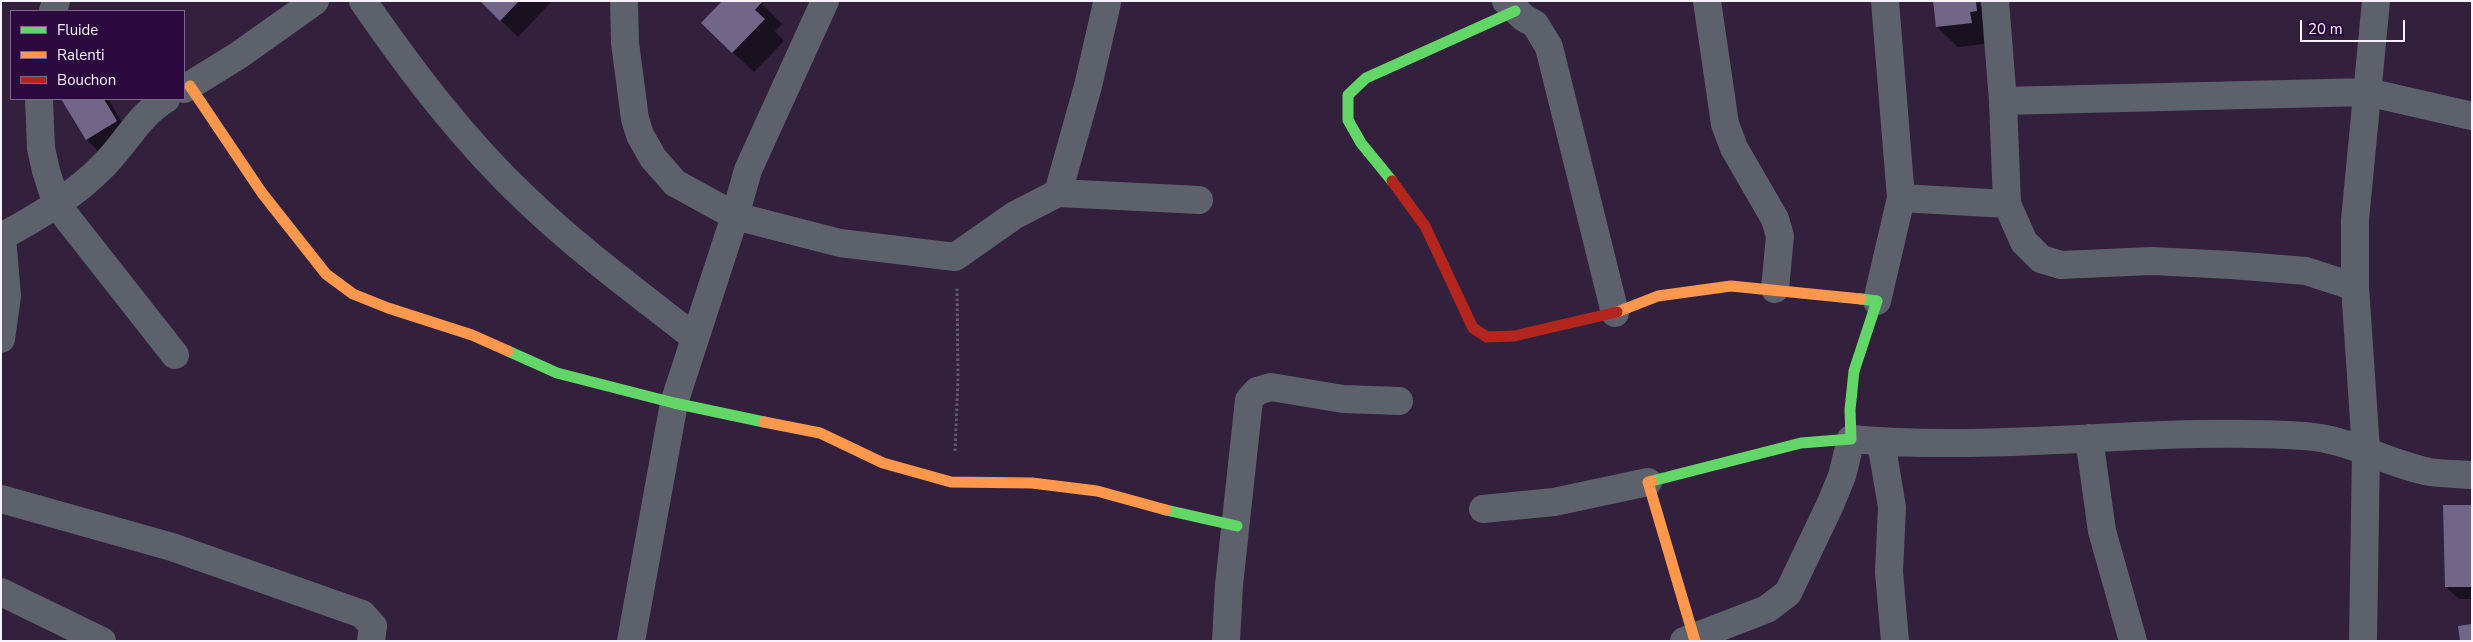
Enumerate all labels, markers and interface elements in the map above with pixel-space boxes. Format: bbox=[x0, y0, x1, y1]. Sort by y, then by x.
legend bbox=[10, 10, 185, 100]
scale bar bbox=[2303, 10, 2408, 42]
text: 20 m bbox=[2308, 19, 2343, 39]
text: Fluide bbox=[57, 20, 98, 40]
text: Ralenti bbox=[57, 45, 105, 65]
text: Bouchon bbox=[57, 70, 116, 90]

